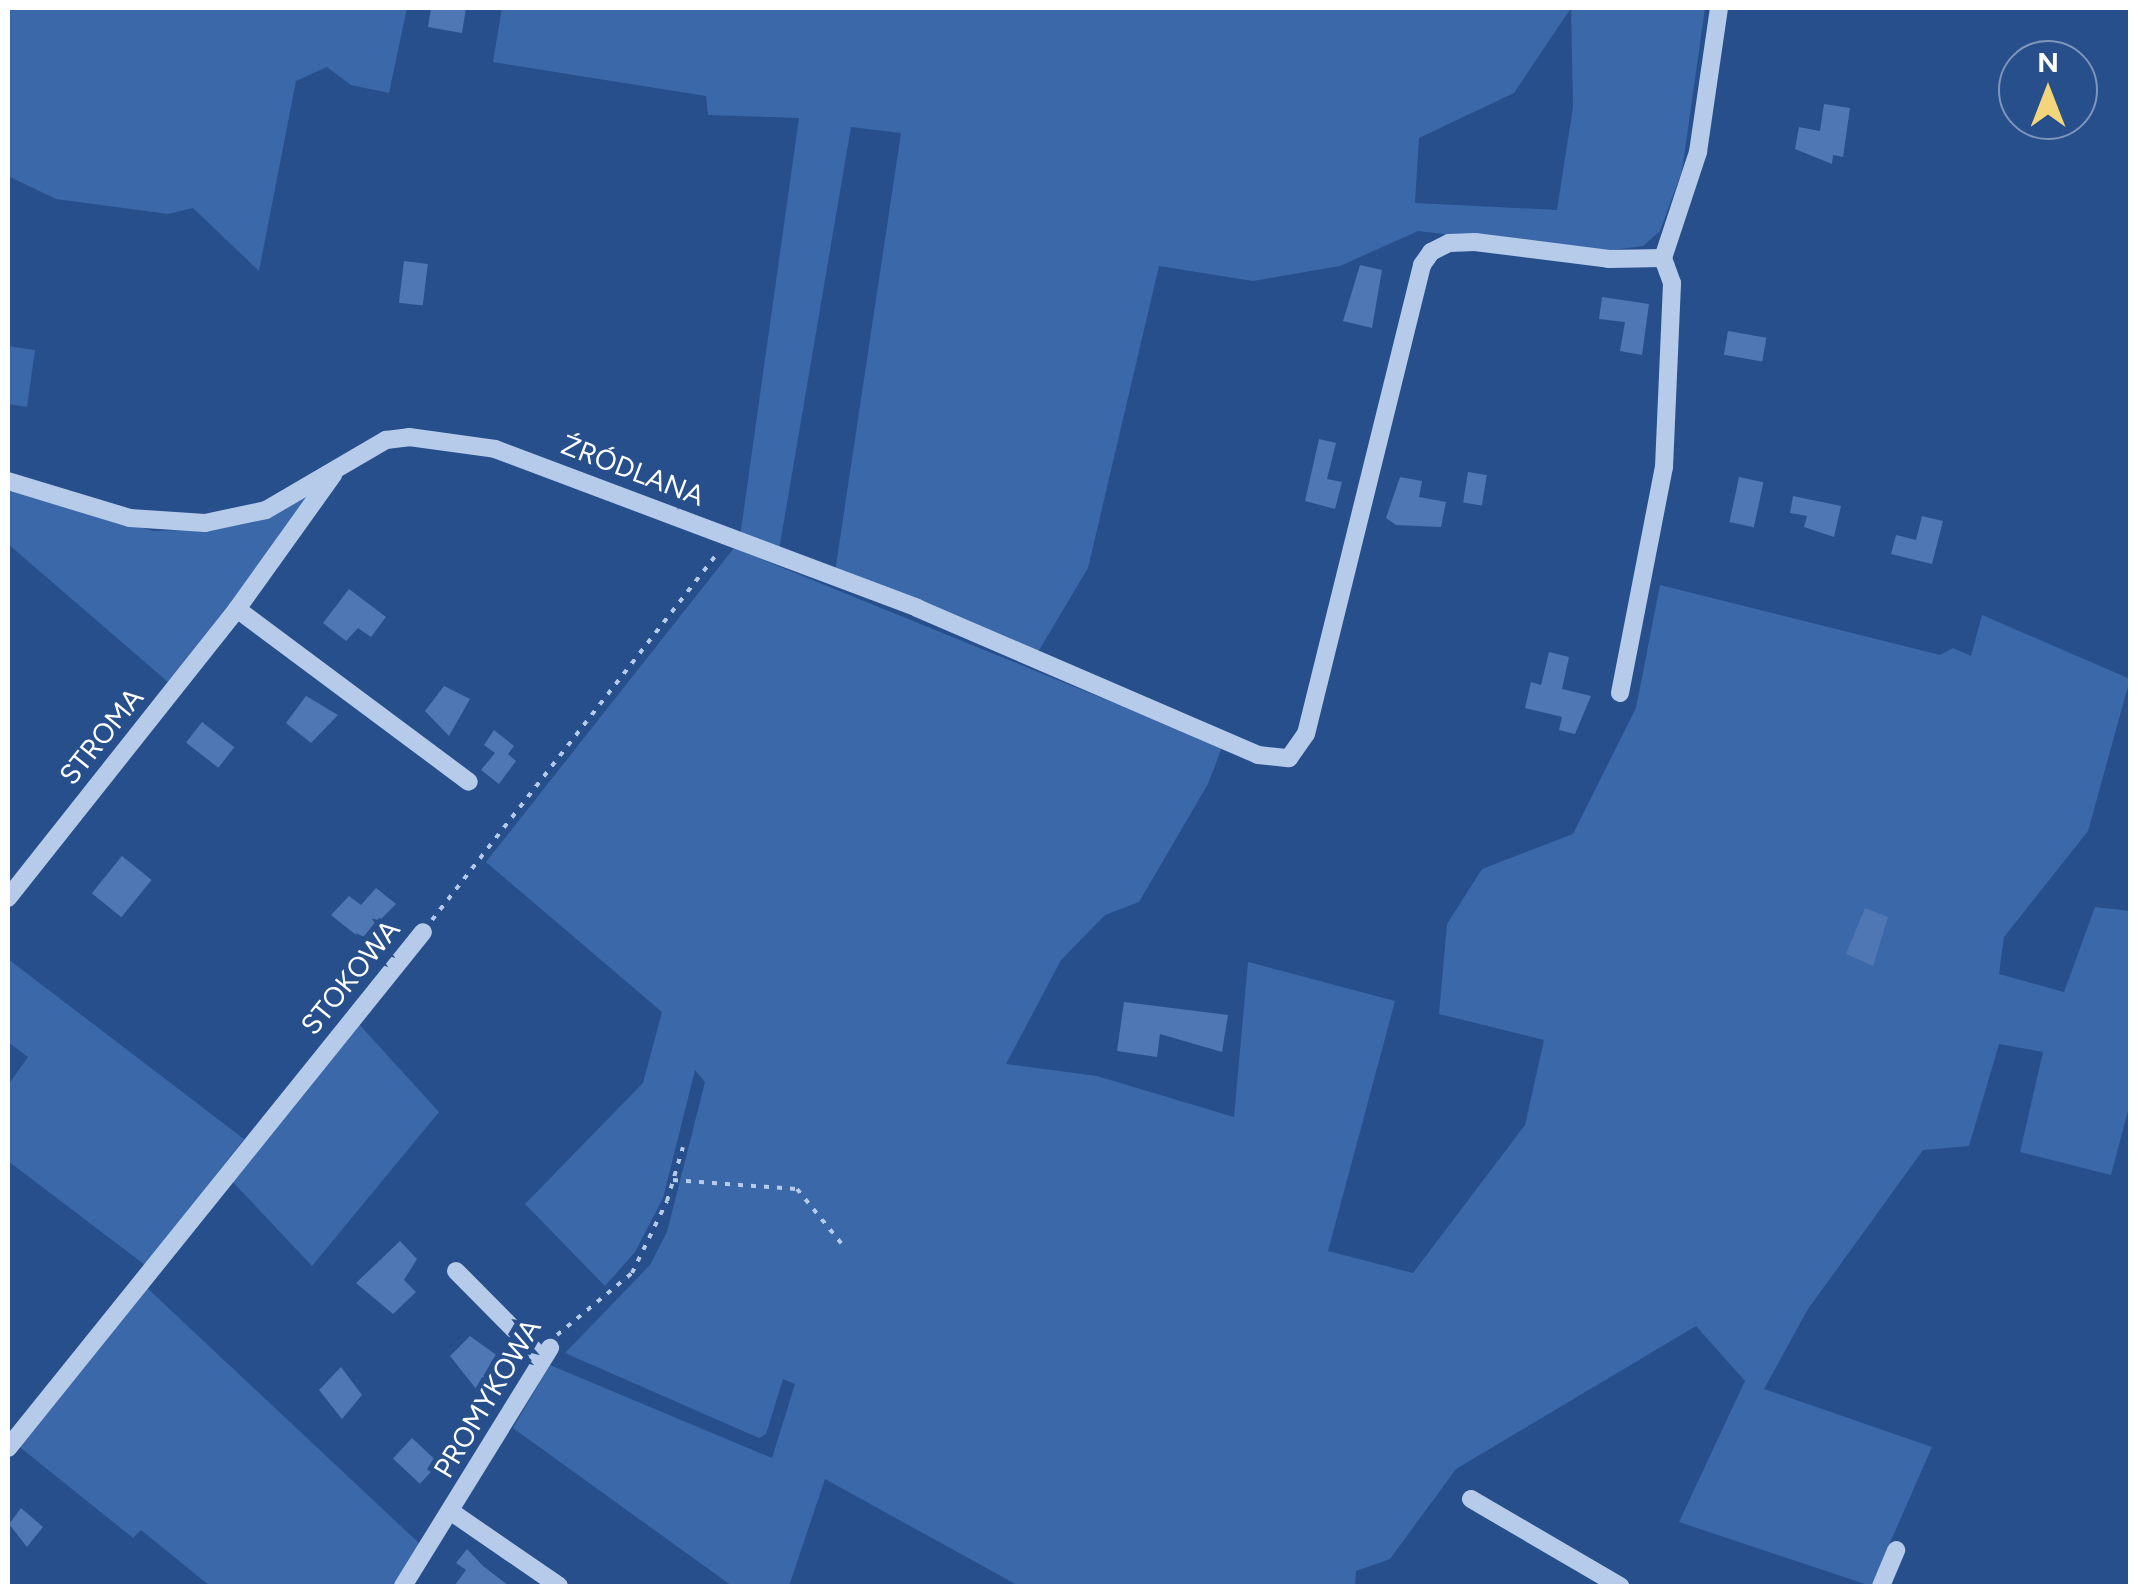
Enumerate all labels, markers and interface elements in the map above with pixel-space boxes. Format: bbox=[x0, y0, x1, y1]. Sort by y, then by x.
north arrow bbox=[1998, 40, 2098, 140]
text: N bbox=[2037, 45, 2059, 79]
street label: ŹRÓDLANA bbox=[557, 427, 709, 513]
street label: STROMA bbox=[52, 681, 150, 791]
street label: STOKOWA bbox=[294, 913, 406, 1041]
street label: PROMYKOWA bbox=[426, 1312, 548, 1484]

